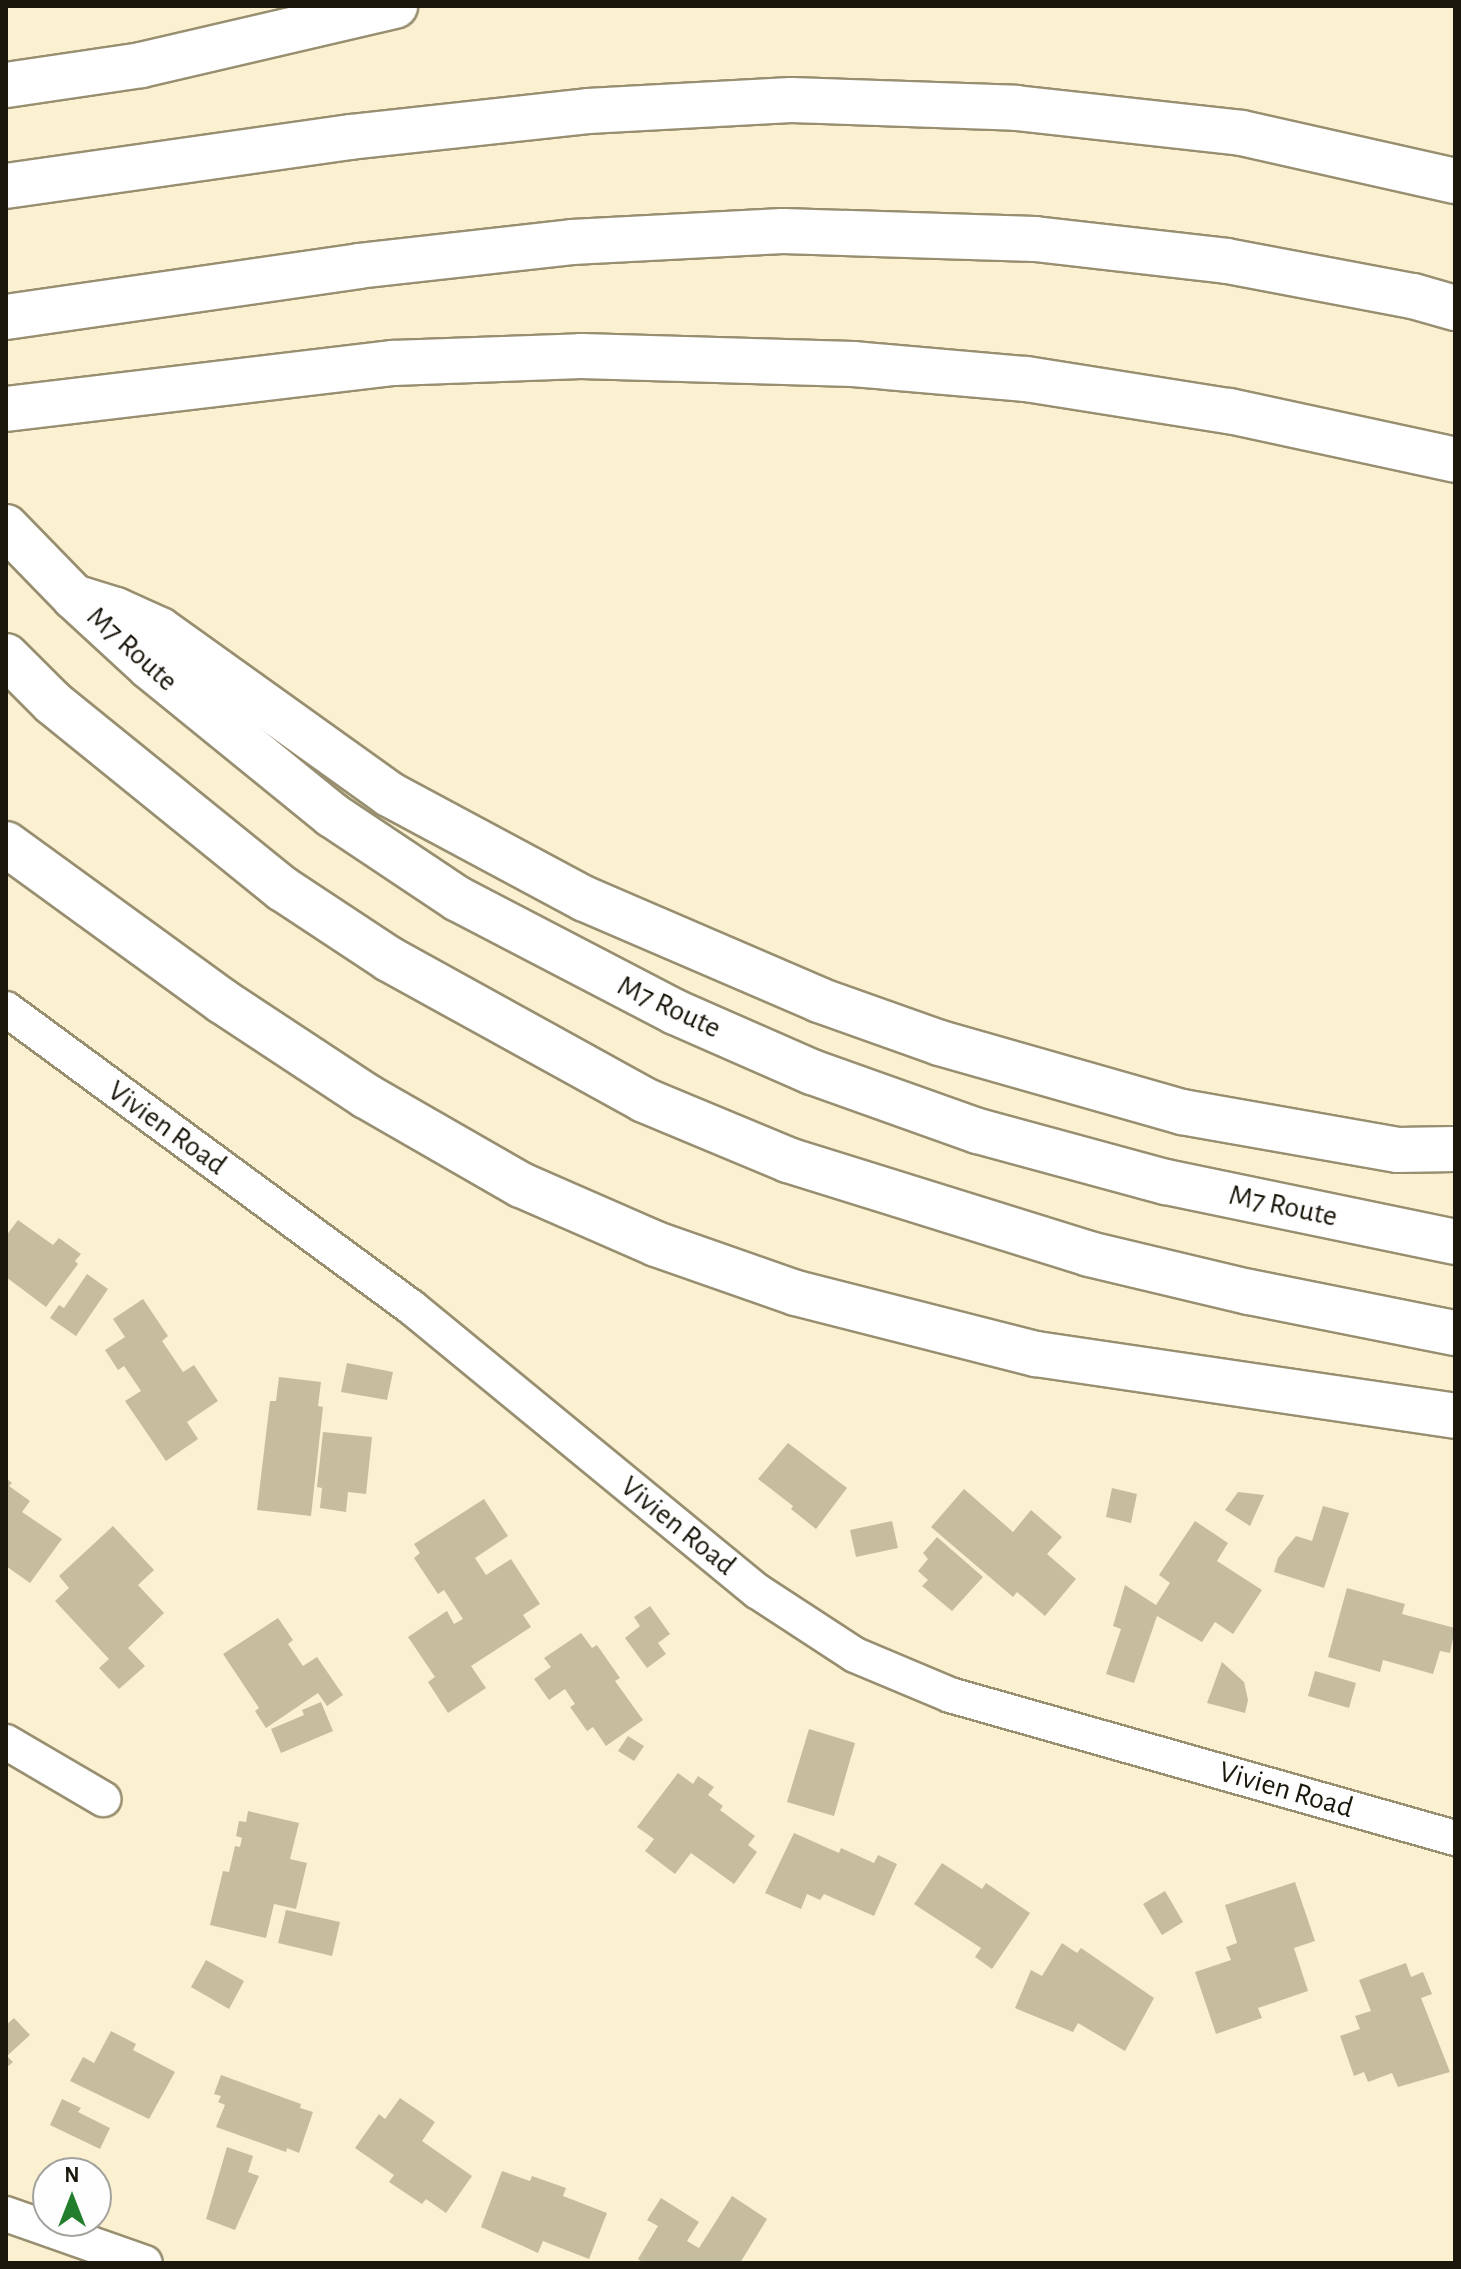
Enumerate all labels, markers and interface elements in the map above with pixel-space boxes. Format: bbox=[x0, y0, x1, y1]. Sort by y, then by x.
street label: M7 Route bbox=[79, 599, 185, 699]
street label: M7 Route bbox=[612, 968, 726, 1046]
street label: Vivien Road bbox=[101, 1073, 233, 1183]
street label: M7 Route bbox=[1226, 1177, 1340, 1235]
street label: Vivien Road bbox=[613, 1469, 743, 1583]
street label: Vivien Road bbox=[1215, 1754, 1357, 1826]
north arrow bbox=[32, 2157, 112, 2237]
text: N bbox=[64, 2164, 80, 2186]

